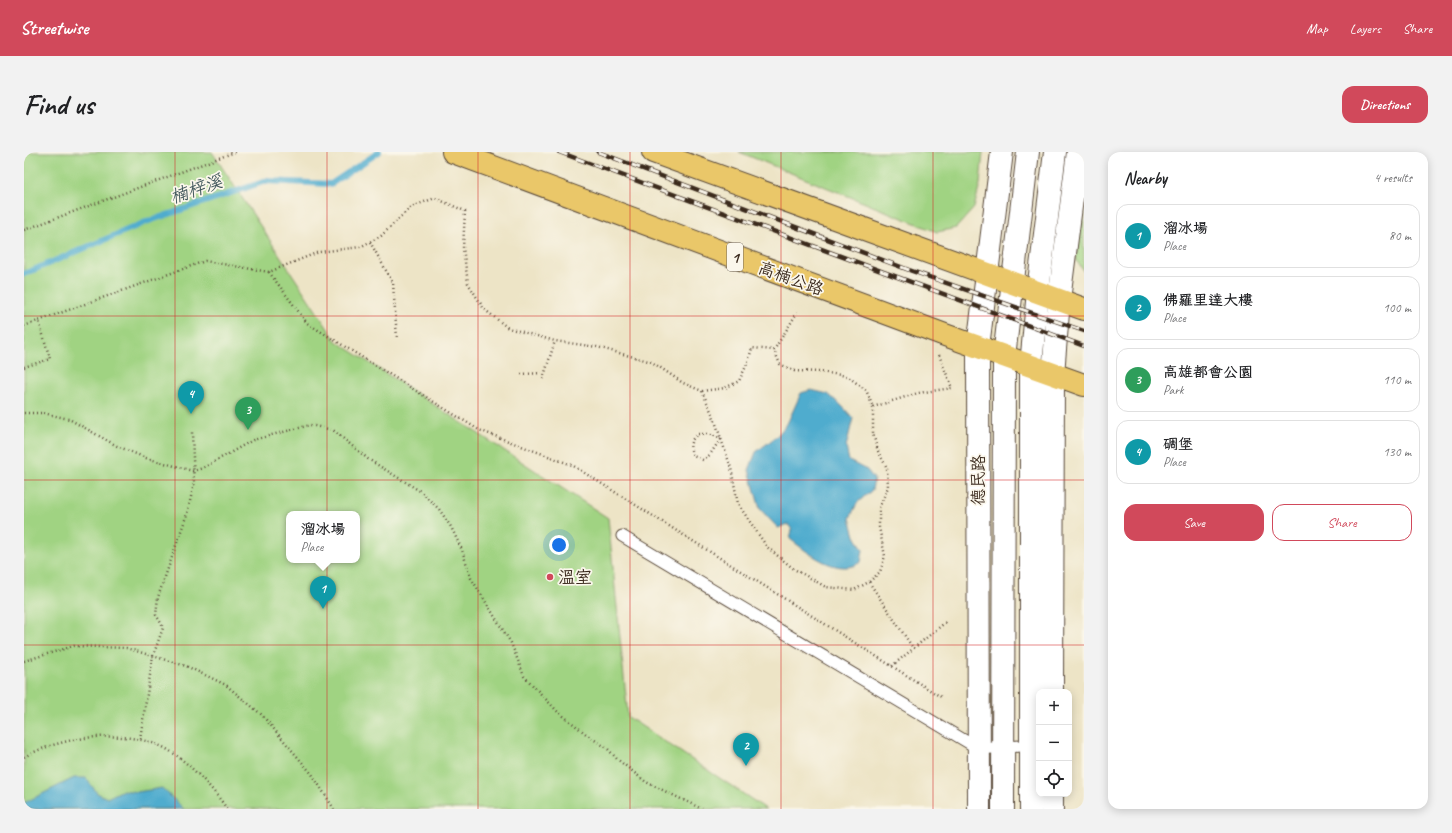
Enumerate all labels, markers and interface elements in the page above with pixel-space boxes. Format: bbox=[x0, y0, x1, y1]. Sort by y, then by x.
text: Streetwise bbox=[20, 16, 88, 40]
text: Map bbox=[1306, 20, 1328, 37]
text: Layers bbox=[1350, 20, 1381, 37]
text: Share bbox=[1403, 20, 1432, 37]
button: Directions bbox=[1342, 86, 1428, 123]
text: Find us bbox=[24, 87, 94, 122]
text: Nearby bbox=[1124, 168, 1167, 189]
water label: 楠梓溪 bbox=[167, 169, 226, 208]
text: 4 results bbox=[1374, 170, 1412, 186]
text: 溜冰場 bbox=[1163, 219, 1208, 238]
text: 1 bbox=[1135, 228, 1141, 244]
text: 80 m bbox=[1389, 228, 1411, 244]
text: Place bbox=[1163, 238, 1186, 254]
road number: 1 bbox=[727, 243, 743, 271]
street label: 高楠公路 bbox=[755, 257, 826, 300]
text: 佛羅里達大樓 bbox=[1163, 291, 1253, 310]
text: 2 bbox=[1135, 300, 1141, 316]
text: 100 m bbox=[1383, 300, 1411, 316]
text: Place bbox=[1163, 310, 1186, 326]
text: 高雄都會公園 bbox=[1163, 363, 1253, 382]
text: 3 bbox=[1135, 372, 1141, 388]
text: 110 m bbox=[1383, 372, 1411, 388]
pin: 4 bbox=[178, 381, 204, 414]
text: Park bbox=[1163, 382, 1184, 398]
pin: 3 bbox=[235, 397, 261, 430]
text: 碉堡 bbox=[1163, 435, 1193, 454]
text: 4 bbox=[1135, 444, 1141, 460]
text: 130 m bbox=[1383, 444, 1411, 460]
text: Place bbox=[1163, 454, 1186, 470]
street label: 德民路 bbox=[968, 455, 989, 506]
button: Save bbox=[1124, 504, 1264, 541]
button: Share bbox=[1272, 504, 1412, 541]
popup bbox=[286, 511, 360, 563]
text: 溜冰場 bbox=[300, 520, 346, 539]
your location bbox=[549, 535, 569, 555]
text: Place bbox=[300, 539, 323, 555]
place label: 溫室 bbox=[558, 567, 592, 588]
marker: 溫室 bbox=[545, 572, 555, 582]
pin: 1 bbox=[310, 576, 336, 609]
map controls bbox=[1036, 689, 1072, 797]
button: + bbox=[1036, 689, 1072, 725]
button: − bbox=[1036, 725, 1072, 761]
pin: 2 bbox=[733, 733, 759, 766]
button: locate bbox=[1036, 761, 1072, 797]

